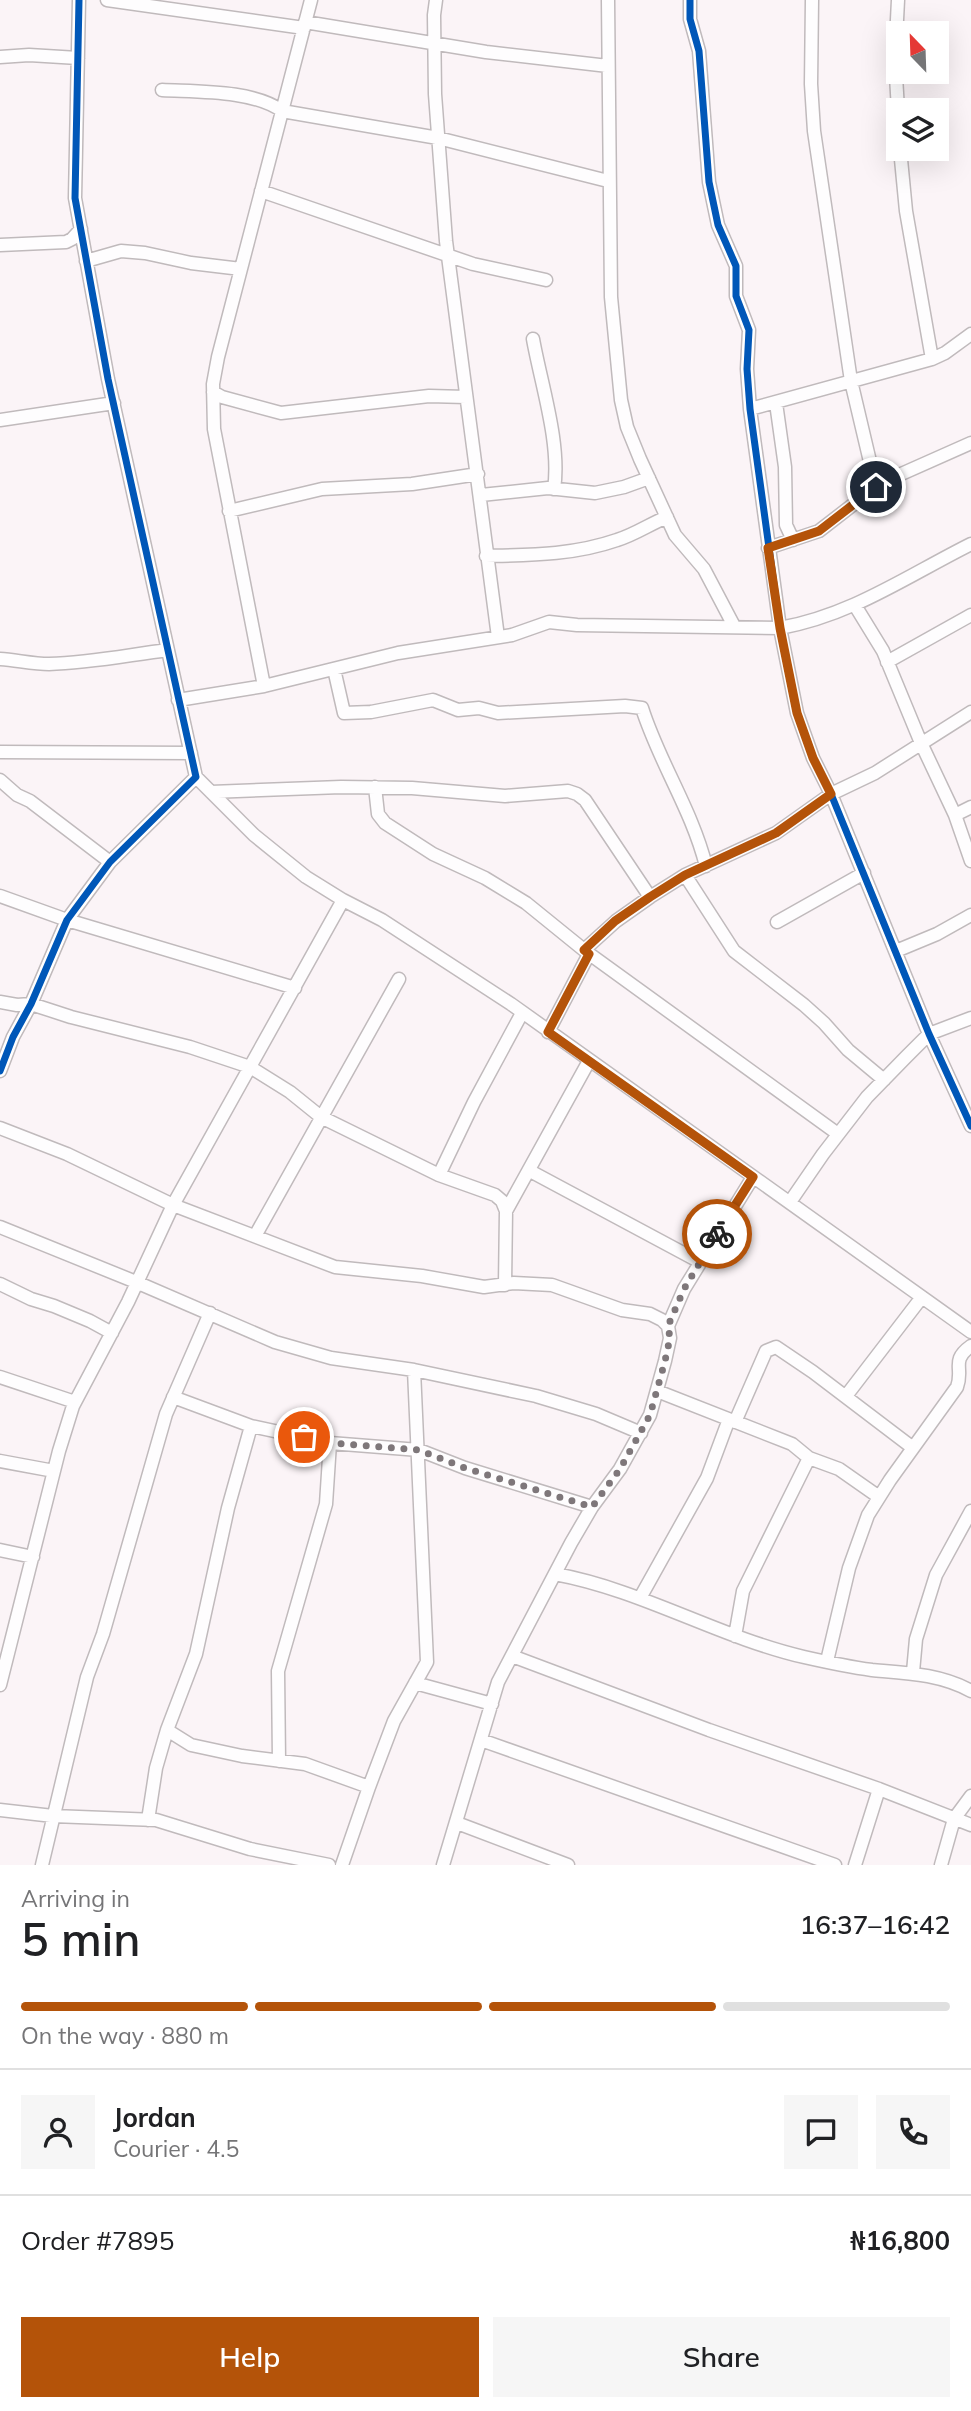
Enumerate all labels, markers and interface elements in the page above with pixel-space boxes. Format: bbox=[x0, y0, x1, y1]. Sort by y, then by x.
north arrow bbox=[886, 21, 948, 84]
map controls bbox=[886, 21, 949, 161]
button: layers bbox=[886, 98, 949, 161]
pin bbox=[846, 457, 906, 517]
icon: home bbox=[857, 468, 895, 506]
courier bbox=[682, 1199, 752, 1269]
icon: bike bbox=[698, 1215, 736, 1253]
pin bbox=[274, 1407, 334, 1467]
icon: bag bbox=[285, 1418, 323, 1456]
text: Arriving in bbox=[21, 1884, 130, 1913]
text: 16:37–16:42 bbox=[800, 1908, 950, 1941]
text: 5 min bbox=[21, 1910, 140, 1968]
text: On the way · 880 m bbox=[21, 2021, 229, 2050]
button: person bbox=[21, 2095, 95, 2169]
button: chat bbox=[784, 2095, 858, 2169]
button: phone bbox=[876, 2095, 950, 2169]
text: Jordan bbox=[113, 2101, 196, 2134]
text: Courier · 4.5 bbox=[113, 2134, 239, 2163]
text: Order #7895 bbox=[21, 2224, 174, 2257]
text: ₦16,800 bbox=[850, 2224, 950, 2257]
button: Help bbox=[21, 2317, 479, 2397]
button: Share bbox=[493, 2317, 950, 2397]

